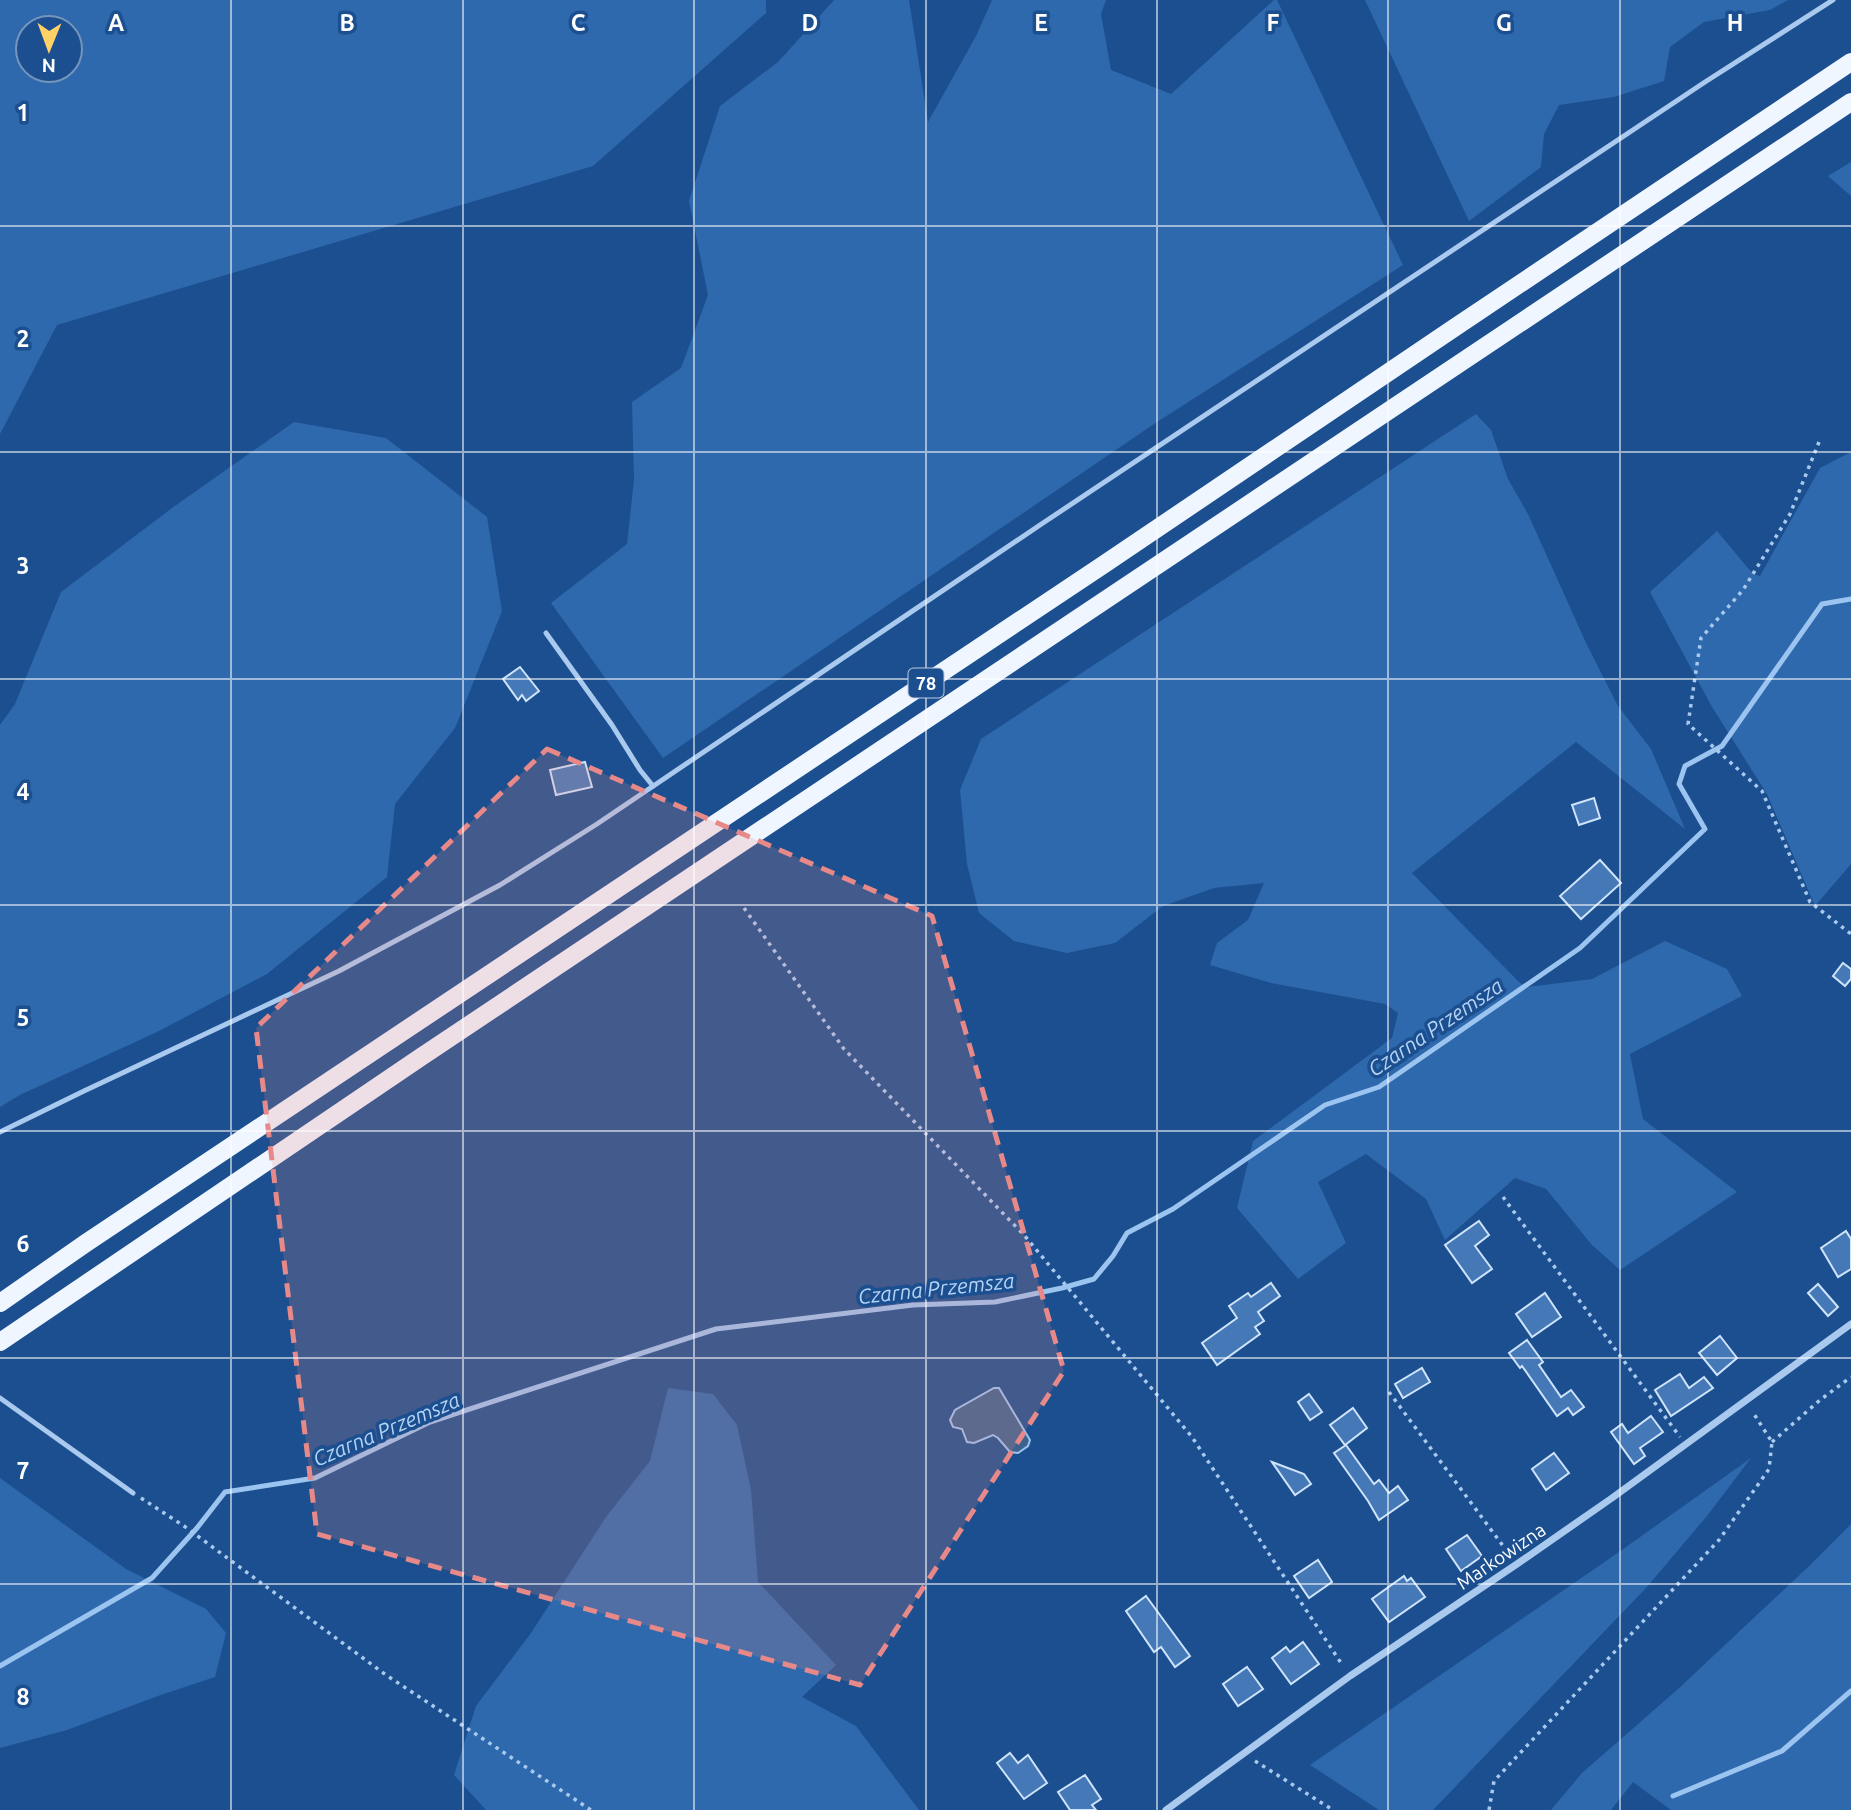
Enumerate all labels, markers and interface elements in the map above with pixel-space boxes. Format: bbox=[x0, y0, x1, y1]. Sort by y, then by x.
text: A bbox=[108, 10, 124, 35]
text: B bbox=[339, 10, 355, 35]
text: C bbox=[571, 10, 586, 35]
text: D bbox=[802, 10, 818, 35]
text: E bbox=[1034, 10, 1048, 35]
text: F bbox=[1267, 10, 1280, 35]
text: G bbox=[1496, 10, 1512, 35]
text: H bbox=[1727, 10, 1743, 35]
north arrow bbox=[14, 14, 84, 84]
text: N bbox=[41, 55, 56, 77]
text: 1 bbox=[17, 100, 29, 125]
text: 2 bbox=[17, 326, 29, 351]
text: 3 bbox=[17, 553, 29, 578]
road number: 78 bbox=[908, 668, 944, 698]
text: 4 bbox=[17, 779, 30, 804]
water label: Czarna Przemsza bbox=[1363, 973, 1507, 1081]
text: 5 bbox=[17, 1005, 29, 1030]
text: 6 bbox=[17, 1231, 30, 1256]
water label: Czarna Przemsza bbox=[857, 1268, 1015, 1308]
water label: Czarna Przemsza bbox=[309, 1387, 463, 1471]
text: 7 bbox=[17, 1458, 29, 1483]
street label: Markowizna bbox=[1452, 1518, 1550, 1594]
text: 8 bbox=[17, 1684, 29, 1709]

